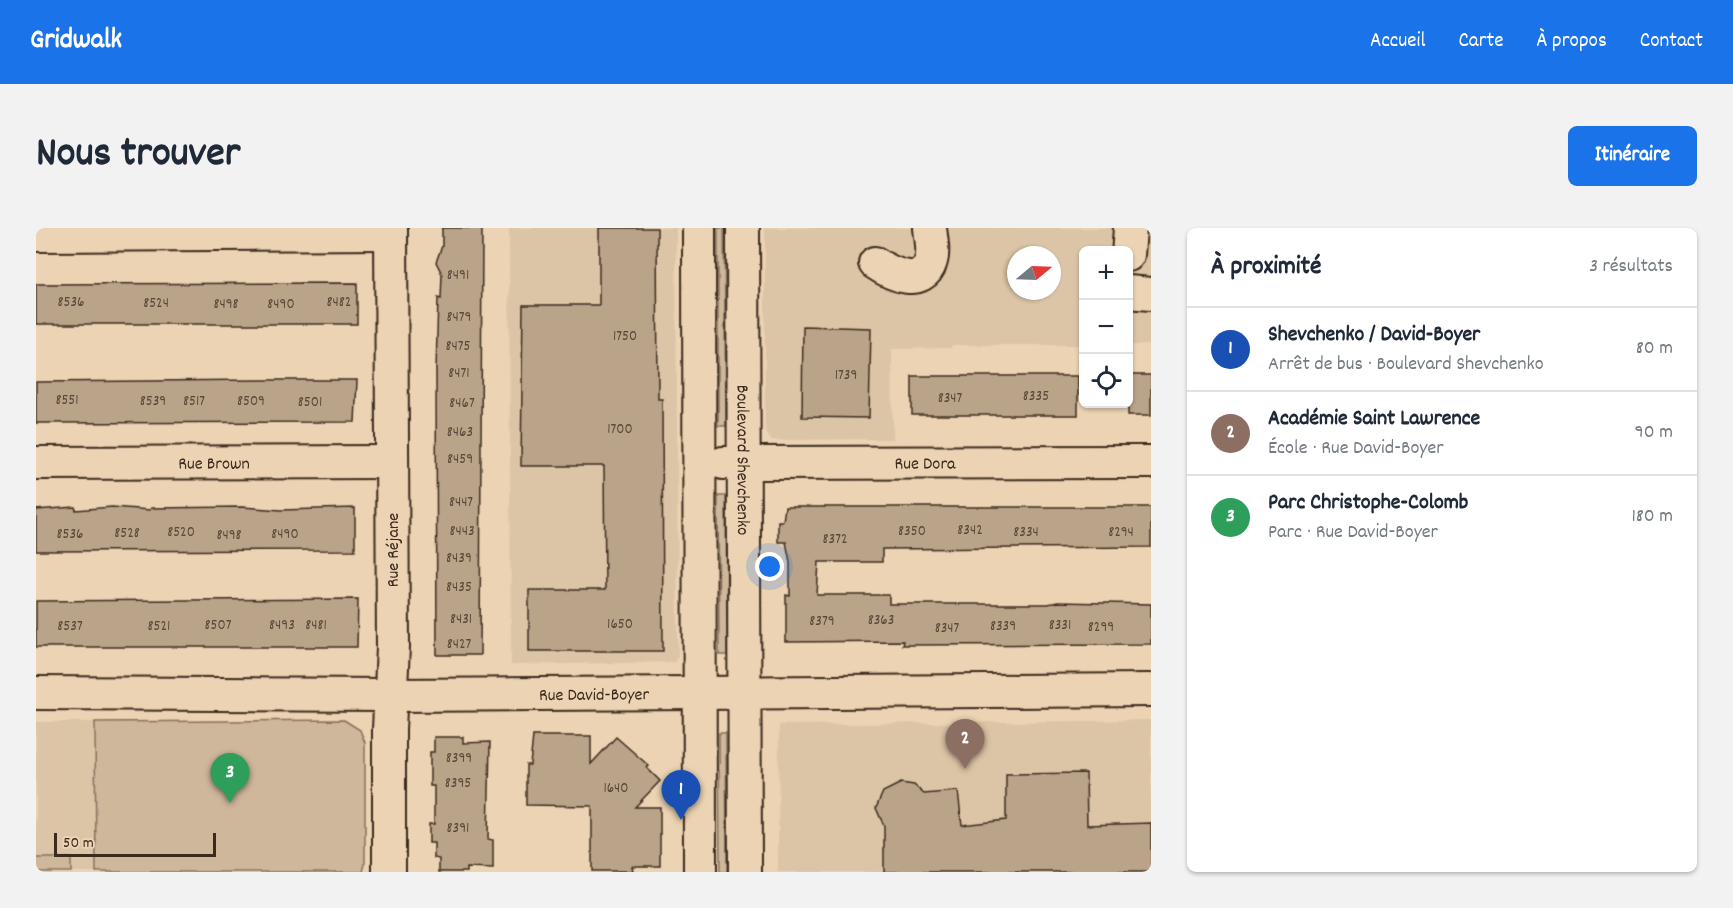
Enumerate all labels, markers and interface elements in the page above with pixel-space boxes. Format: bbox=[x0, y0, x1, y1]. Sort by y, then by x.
text: Gridwalk bbox=[30, 22, 122, 62]
text: Accueil bbox=[1370, 27, 1425, 57]
text: Carte bbox=[1458, 27, 1503, 57]
text: À propos bbox=[1536, 27, 1607, 57]
text: Contact bbox=[1640, 27, 1703, 57]
text: Nous trouver bbox=[36, 126, 240, 186]
button: Itinéraire bbox=[1568, 126, 1697, 186]
north arrow bbox=[1007, 246, 1061, 300]
map controls bbox=[1079, 246, 1133, 408]
button: + bbox=[1079, 246, 1133, 300]
text: À proximité bbox=[1211, 249, 1321, 286]
text: 3 résultats bbox=[1589, 253, 1673, 281]
house number: 8491 bbox=[447, 265, 469, 287]
house number: 8536 bbox=[58, 292, 84, 314]
house number: 8482 bbox=[327, 292, 351, 314]
house number: 8524 bbox=[143, 293, 169, 315]
house number: 8498 bbox=[213, 294, 239, 316]
house number: 8490 bbox=[267, 294, 295, 316]
button: − bbox=[1079, 300, 1133, 354]
house number: 8479 bbox=[447, 307, 471, 329]
text: Shevchenko / David-Boyer bbox=[1268, 320, 1480, 351]
house number: 1750 bbox=[613, 326, 637, 348]
text: 1 bbox=[1228, 335, 1233, 363]
text: 80 m bbox=[1636, 335, 1673, 363]
house number: 8475 bbox=[446, 336, 471, 358]
text: Arrêt de bus · Boulevard Shevchenko bbox=[1268, 351, 1544, 379]
button: locate bbox=[1079, 354, 1133, 408]
house number: 8471 bbox=[448, 363, 470, 385]
house number: 1739 bbox=[835, 365, 857, 387]
street label: Boulevard Shevchenko bbox=[728, 385, 754, 535]
house number: 8335 bbox=[1023, 386, 1049, 408]
house number: 8347 bbox=[938, 388, 963, 410]
house number: 8551 bbox=[55, 390, 79, 412]
house number: 8539 bbox=[140, 391, 166, 413]
house number: 8517 bbox=[183, 391, 205, 413]
house number: 8509 bbox=[237, 391, 265, 413]
house number: 8501 bbox=[298, 392, 322, 414]
house number: 8467 bbox=[449, 393, 475, 415]
text: Académie Saint Lawrence bbox=[1268, 404, 1480, 435]
house number: 1700 bbox=[607, 419, 633, 441]
text: 2 bbox=[1226, 419, 1235, 447]
text: 90 m bbox=[1635, 419, 1673, 447]
house number: 8463 bbox=[447, 422, 473, 444]
text: École · Rue David-Boyer bbox=[1268, 435, 1444, 463]
house number: 8459 bbox=[447, 449, 473, 471]
street label: Rue Brown bbox=[178, 452, 250, 478]
street label: Rue Dora bbox=[894, 452, 956, 478]
text: Parc Christophe-Colomb bbox=[1268, 488, 1468, 519]
house number: 8447 bbox=[449, 492, 473, 514]
text: 3 bbox=[1226, 503, 1235, 531]
text: 180 m bbox=[1631, 503, 1673, 531]
street label: Rue Réjane bbox=[382, 513, 407, 587]
text: Parc · Rue David-Boyer bbox=[1268, 519, 1438, 547]
house number: 8342 bbox=[957, 520, 983, 542]
house number: 8443 bbox=[449, 521, 475, 543]
house number: 8350 bbox=[898, 521, 926, 543]
house number: 8520 bbox=[167, 522, 195, 544]
house number: 8334 bbox=[1013, 522, 1039, 544]
house number: 8294 bbox=[1108, 522, 1134, 544]
house number: 8528 bbox=[114, 523, 140, 545]
house number: 8536 bbox=[57, 524, 83, 546]
house number: 8490 bbox=[271, 524, 299, 546]
house number: 8498 bbox=[216, 525, 242, 547]
house number: 8372 bbox=[823, 529, 847, 551]
house number: 8439 bbox=[446, 548, 472, 570]
your location bbox=[755, 552, 784, 581]
house number: 8435 bbox=[446, 577, 472, 599]
house number: 8431 bbox=[450, 609, 472, 631]
house number: 8363 bbox=[868, 610, 894, 632]
house number: 8379 bbox=[809, 611, 835, 633]
house number: 1650 bbox=[607, 614, 633, 636]
house number: 8507 bbox=[205, 615, 232, 637]
house number: 8493 bbox=[269, 615, 295, 637]
house number: 8481 bbox=[305, 615, 327, 637]
house number: 8331 bbox=[1049, 615, 1071, 637]
house number: 8537 bbox=[57, 616, 83, 638]
house number: 8521 bbox=[148, 616, 170, 638]
house number: 8339 bbox=[990, 616, 1016, 638]
house number: 8299 bbox=[1088, 617, 1114, 639]
house number: 8347 bbox=[935, 618, 960, 640]
house number: 8427 bbox=[447, 634, 472, 656]
street label: Rue David-Boyer bbox=[539, 683, 650, 709]
pin: 2 bbox=[946, 720, 984, 769]
house number: 8399 bbox=[446, 748, 472, 770]
pin: 3 bbox=[210, 754, 250, 803]
pin: 1 bbox=[662, 770, 700, 820]
house number: 8395 bbox=[445, 773, 471, 795]
house number: 1640 bbox=[603, 778, 629, 800]
house number: 8391 bbox=[447, 818, 469, 840]
scale bar bbox=[54, 830, 216, 858]
text: 50 m bbox=[63, 832, 94, 855]

